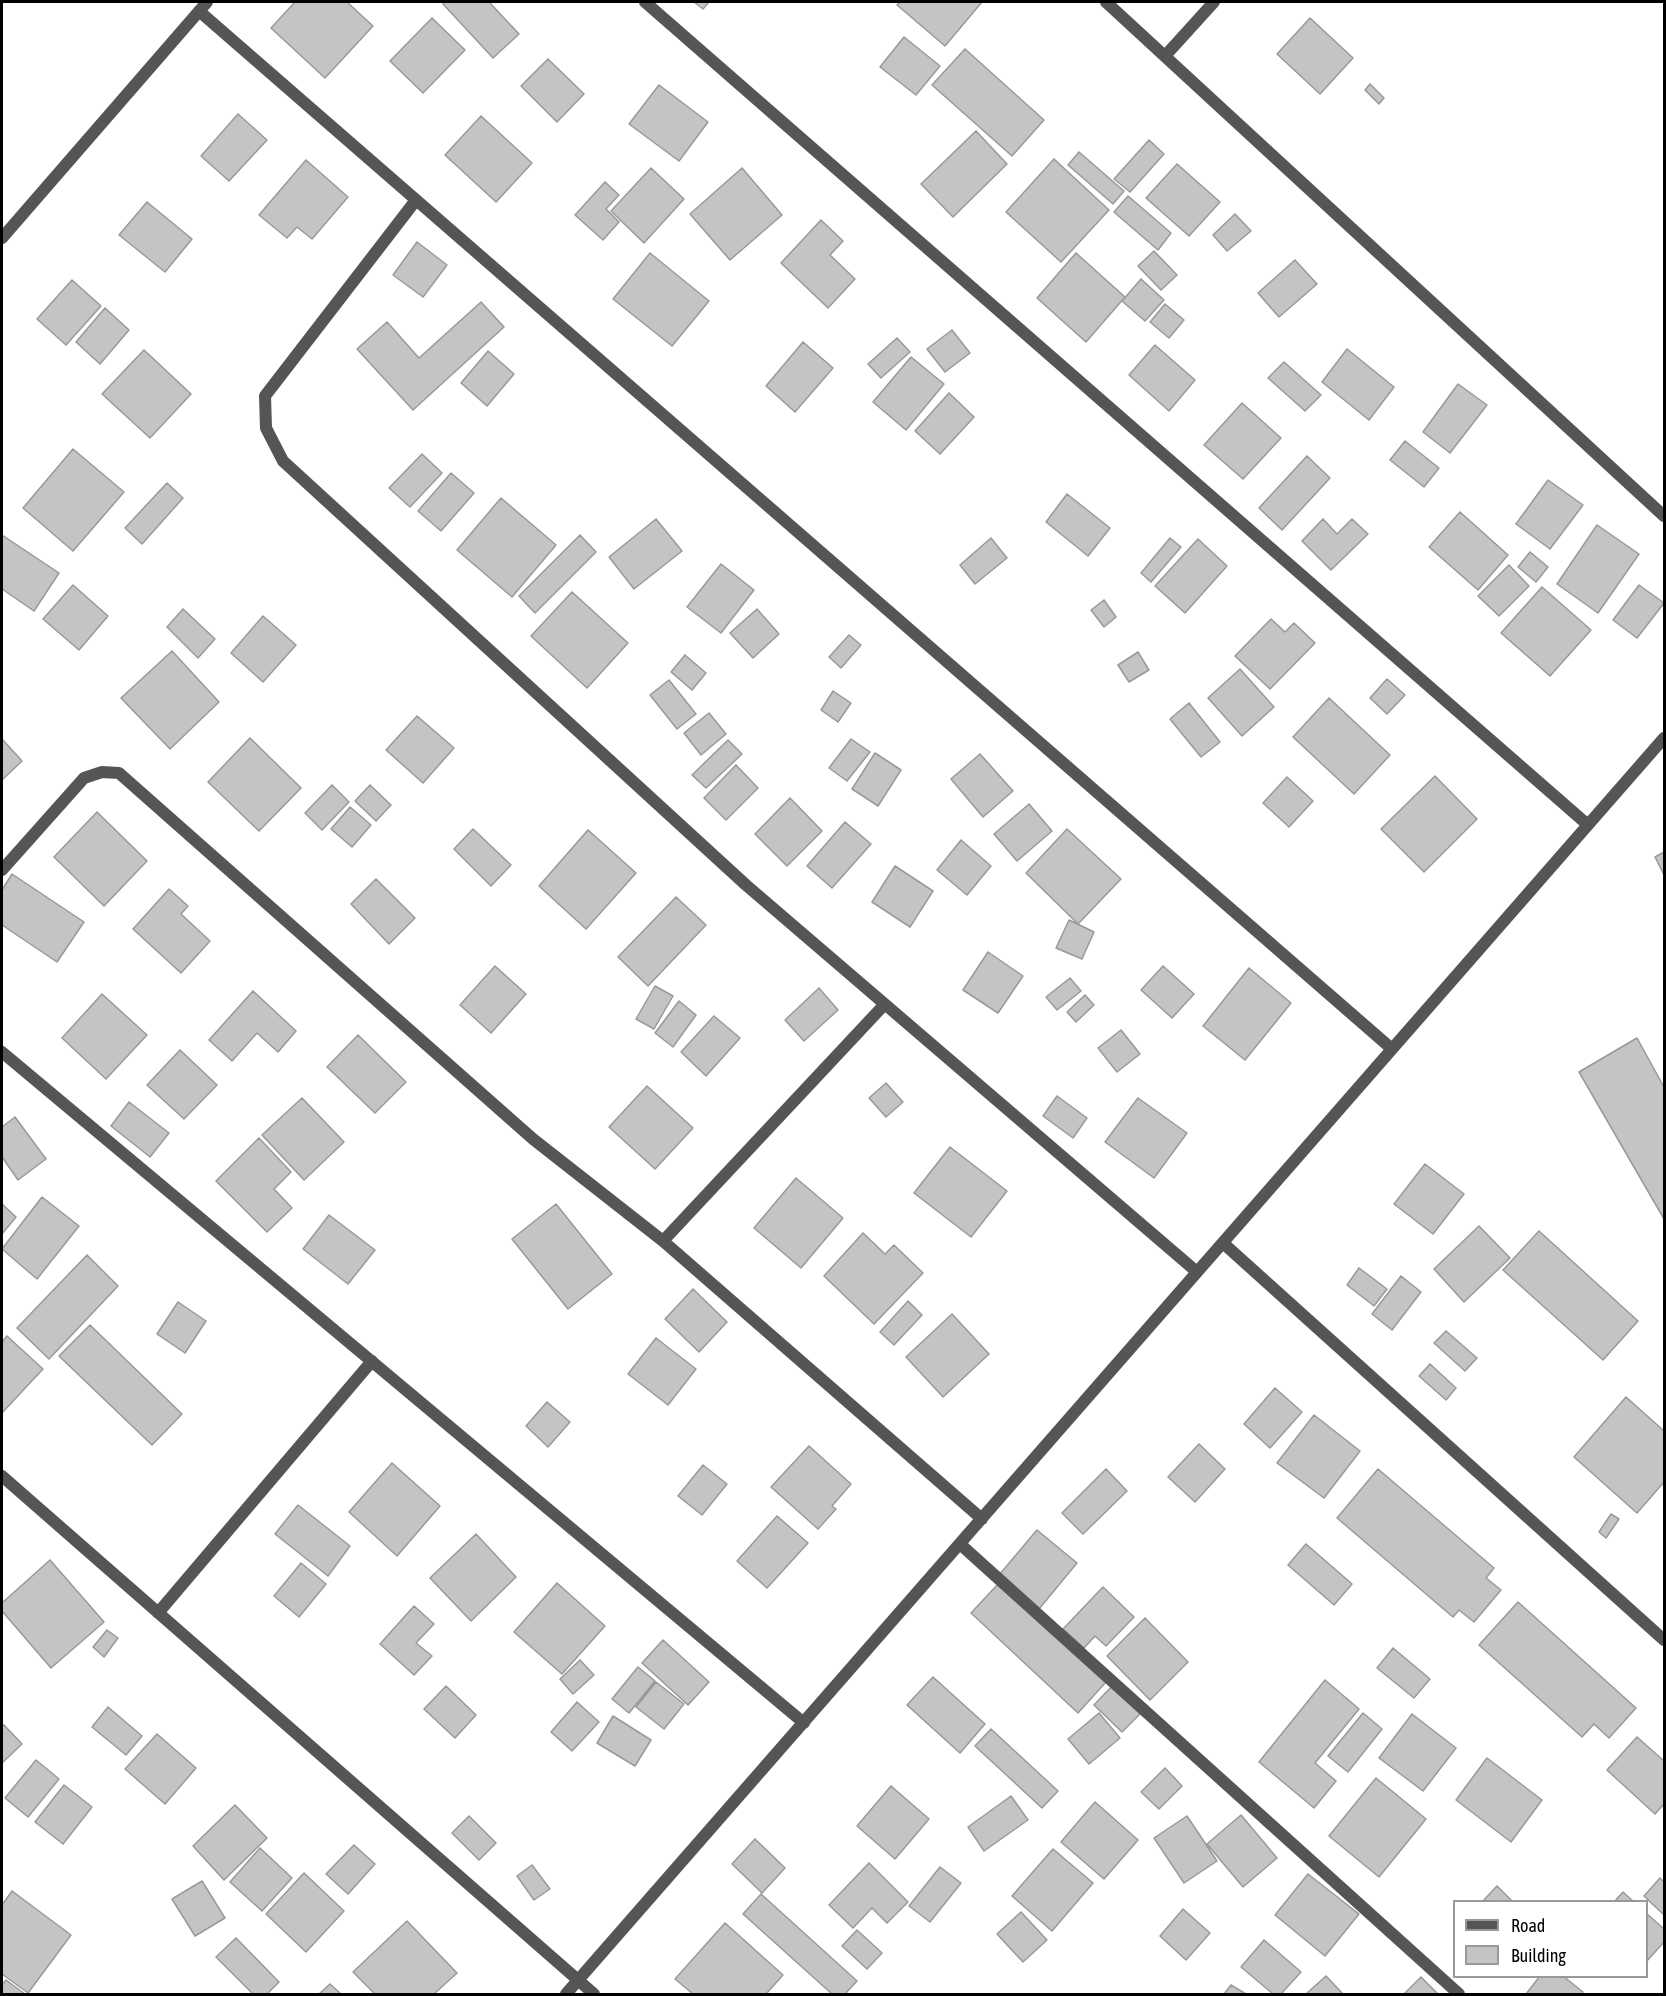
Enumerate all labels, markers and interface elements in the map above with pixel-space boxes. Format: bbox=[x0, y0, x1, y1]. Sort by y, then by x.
legend bbox=[1453, 1900, 1648, 1978]
text: Road bbox=[1511, 1915, 1545, 1936]
text: Building bbox=[1511, 1945, 1566, 1966]

